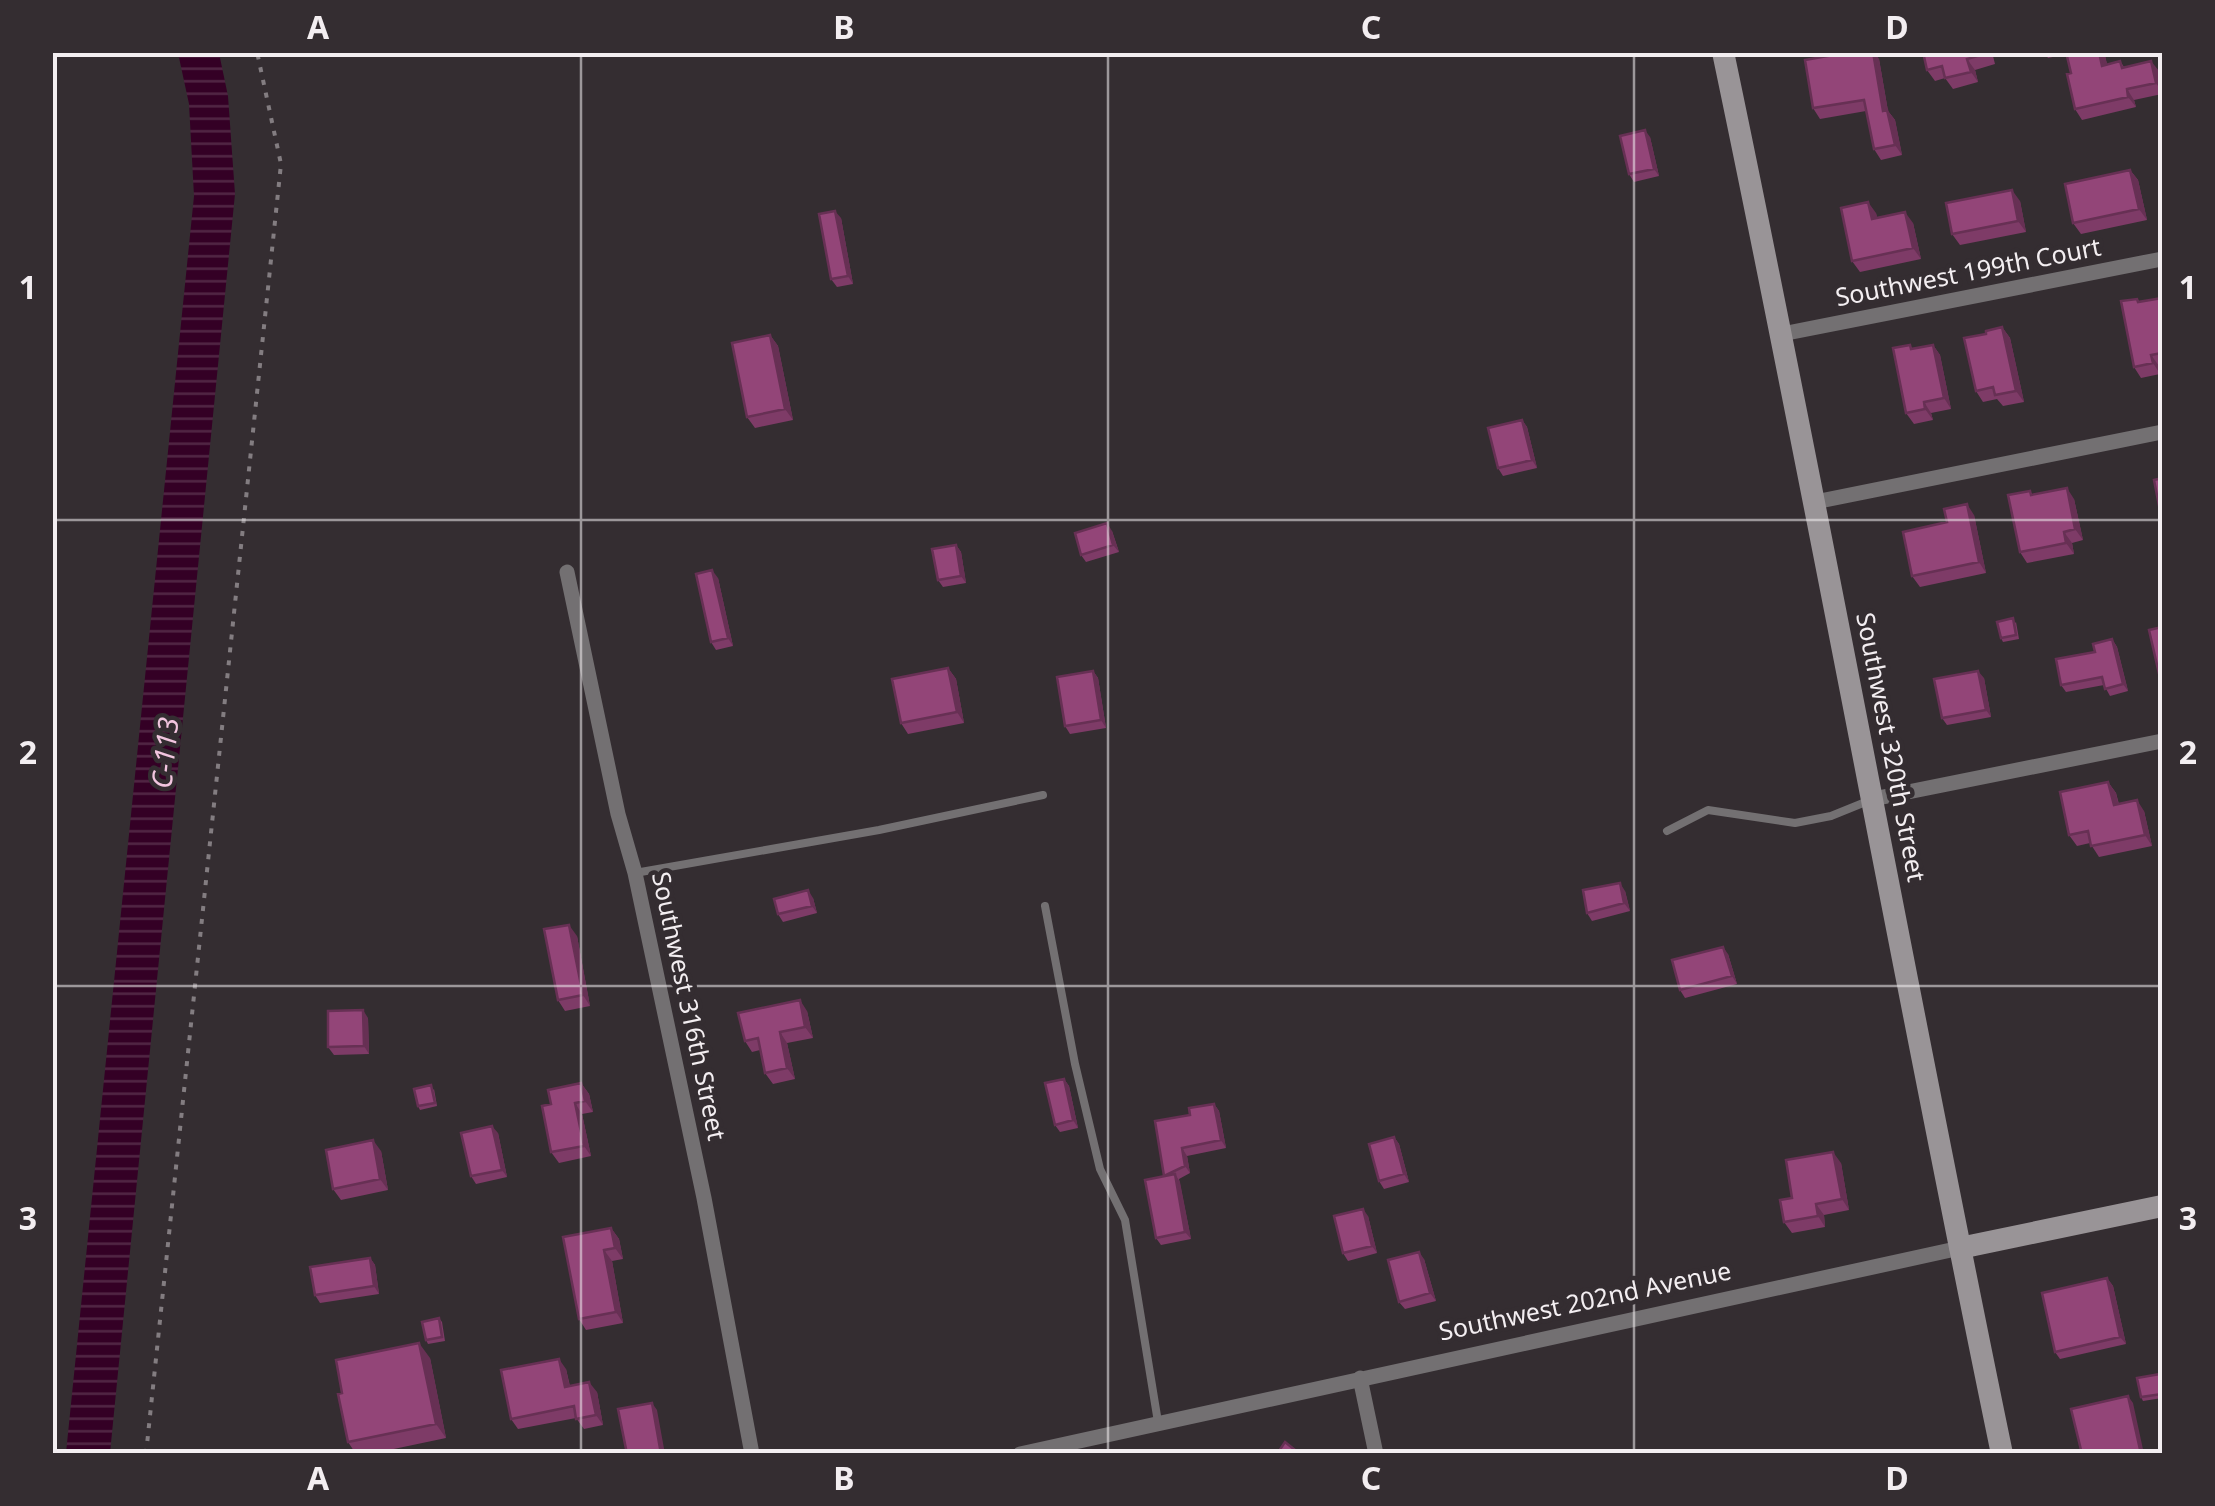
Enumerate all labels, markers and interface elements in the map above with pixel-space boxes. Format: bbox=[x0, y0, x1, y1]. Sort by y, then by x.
text: A bbox=[307, 5, 330, 48]
text: B bbox=[833, 5, 855, 48]
text: C bbox=[1361, 5, 1381, 48]
text: D bbox=[1885, 5, 1909, 48]
street label: Southwest 199th Court bbox=[1832, 229, 2103, 313]
text: 1 bbox=[19, 265, 37, 308]
text: 1 bbox=[2179, 265, 2197, 308]
street label: Southwest 320th Street bbox=[1849, 609, 1935, 884]
water label: C-113 bbox=[141, 715, 187, 790]
text: 2 bbox=[19, 730, 37, 773]
text: 2 bbox=[2179, 730, 2197, 773]
street label: Southwest 316th Street bbox=[645, 868, 735, 1143]
text: 3 bbox=[19, 1196, 37, 1239]
text: 3 bbox=[2179, 1196, 2197, 1239]
street label: Southwest 202nd Avenue bbox=[1435, 1252, 1734, 1348]
text: A bbox=[307, 1456, 330, 1499]
text: B bbox=[833, 1456, 855, 1499]
text: C bbox=[1361, 1456, 1381, 1499]
text: D bbox=[1885, 1456, 1909, 1499]

